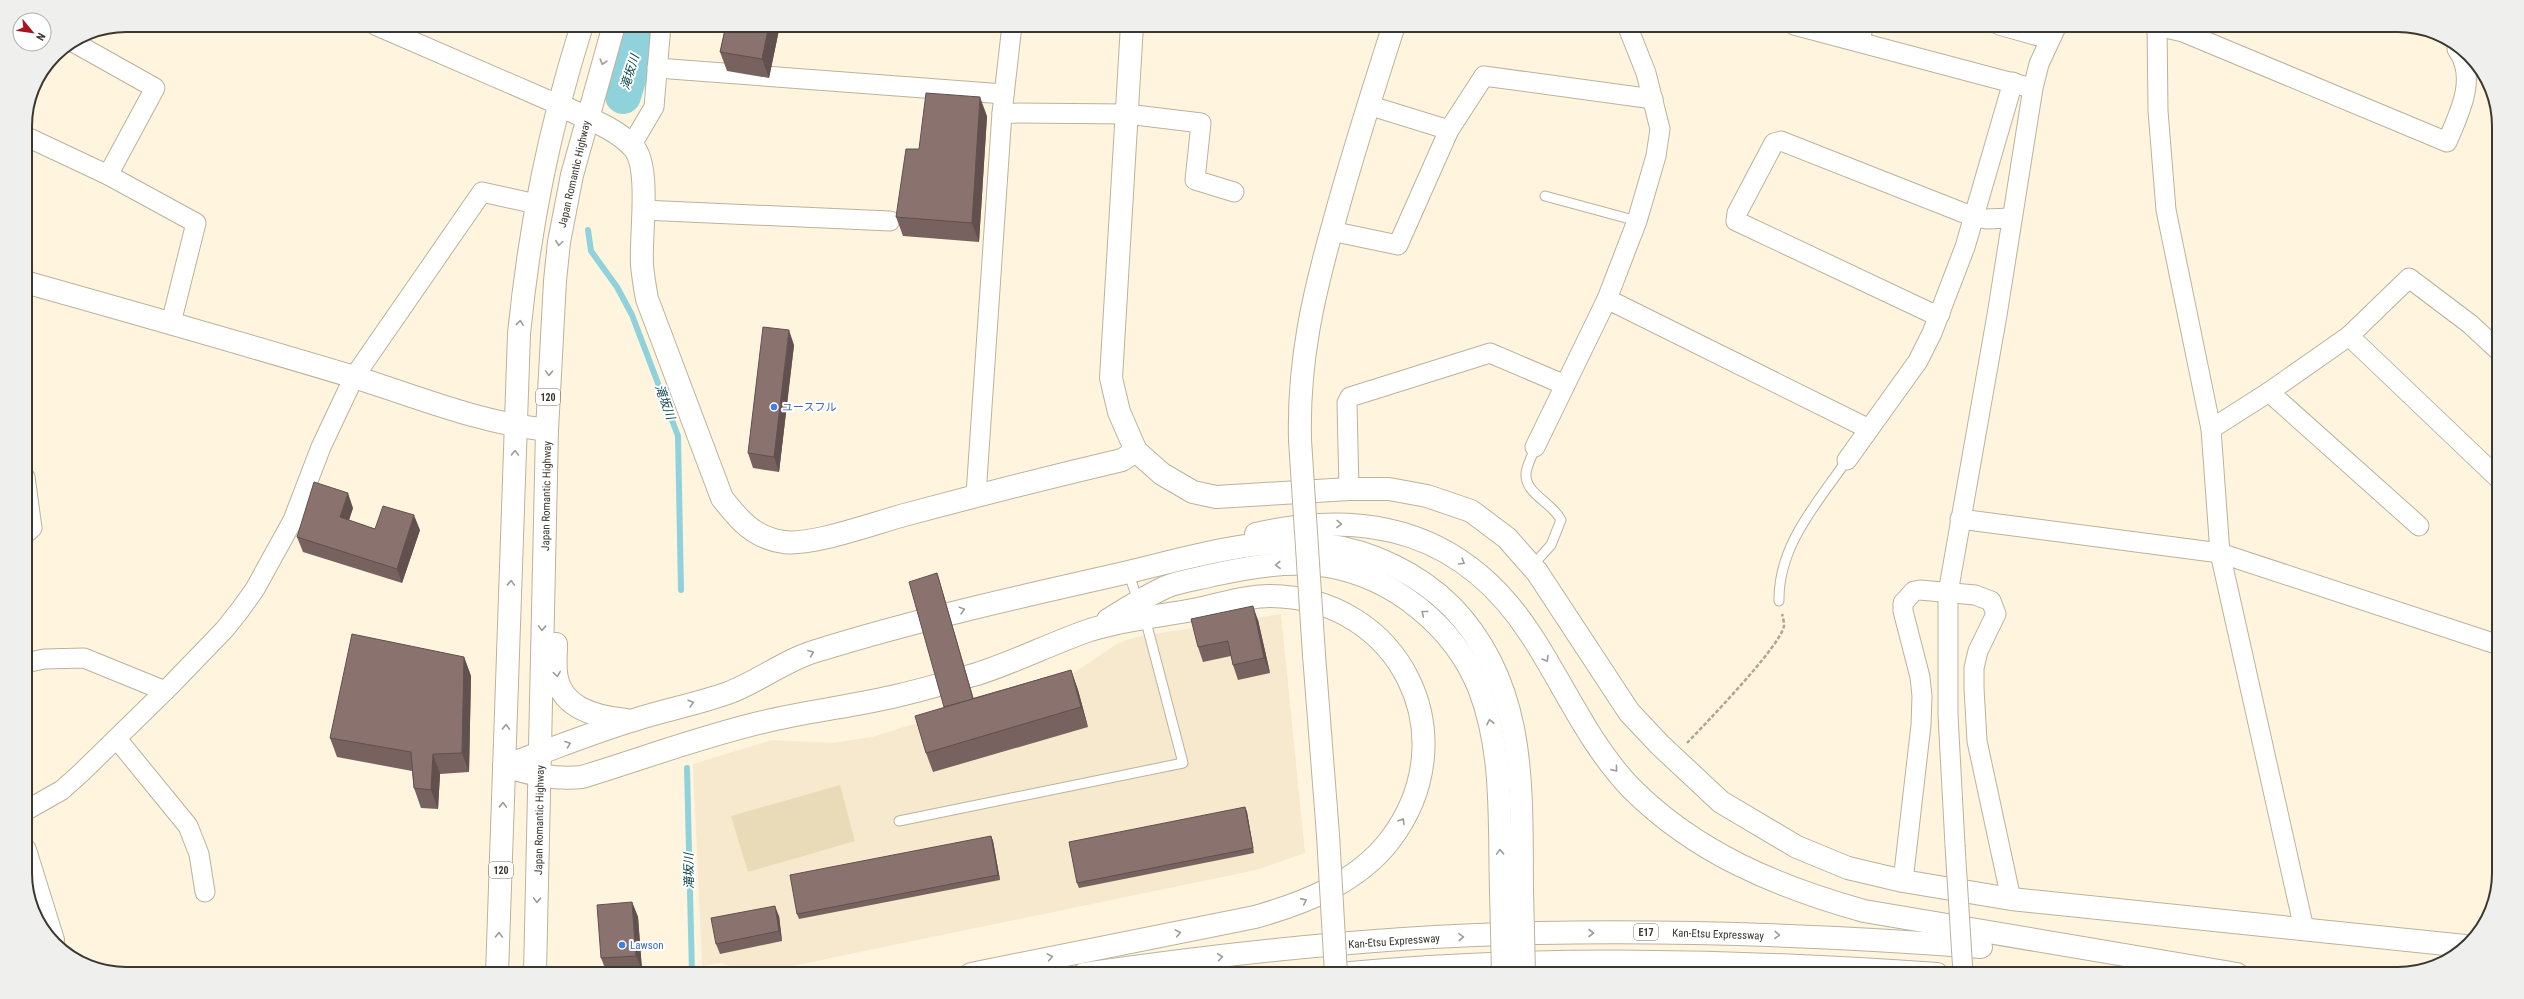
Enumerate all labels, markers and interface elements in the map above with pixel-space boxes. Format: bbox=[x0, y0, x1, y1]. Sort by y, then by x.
north arrow bbox=[12, 12, 52, 52]
text: N bbox=[33, 31, 48, 43]
water label: 滝坂川 bbox=[618, 51, 643, 91]
one-way arrow bbox=[599, 59, 608, 66]
street label: Japan Romantic Highway bbox=[556, 119, 593, 229]
one-way arrow bbox=[555, 240, 564, 246]
one-way arrow bbox=[515, 320, 524, 326]
one-way arrow bbox=[545, 370, 553, 376]
water label: 滝坂川 bbox=[652, 383, 678, 423]
road number: 120 bbox=[536, 389, 560, 405]
place label: ユースフル bbox=[782, 401, 836, 414]
marker: ユースフル bbox=[769, 402, 779, 412]
street label: Japan Romantic Highway bbox=[539, 441, 554, 551]
one-way arrow bbox=[511, 450, 519, 456]
one-way arrow bbox=[1336, 520, 1342, 528]
one-way arrow bbox=[1458, 557, 1465, 564]
one-way arrow bbox=[1275, 560, 1281, 569]
one-way arrow bbox=[506, 580, 515, 586]
one-way arrow bbox=[959, 606, 966, 615]
one-way arrow bbox=[1421, 611, 1429, 618]
one-way arrow bbox=[538, 625, 547, 631]
one-way arrow bbox=[807, 649, 814, 657]
one-way arrow bbox=[1541, 655, 1548, 662]
one-way arrow bbox=[552, 671, 561, 677]
one-way arrow bbox=[688, 699, 695, 708]
one-way arrow bbox=[1486, 719, 1494, 726]
one-way arrow bbox=[502, 724, 510, 730]
one-way arrow bbox=[564, 740, 571, 748]
one-way arrow bbox=[1610, 764, 1617, 771]
street label: Japan Romantic Highway bbox=[532, 765, 547, 875]
one-way arrow bbox=[499, 802, 507, 808]
one-way arrow bbox=[1398, 818, 1405, 825]
one-way arrow bbox=[1495, 849, 1504, 855]
water label: 滝坂川 bbox=[682, 851, 696, 889]
road number: 120 bbox=[489, 862, 513, 878]
one-way arrow bbox=[533, 897, 541, 903]
one-way arrow bbox=[1299, 898, 1307, 906]
road number: E17 bbox=[1634, 924, 1658, 940]
street label: Kan-Etsu Expressway bbox=[1672, 926, 1765, 943]
one-way arrow bbox=[1175, 929, 1181, 938]
one-way arrow bbox=[1588, 929, 1594, 937]
one-way arrow bbox=[1774, 931, 1780, 939]
one-way arrow bbox=[494, 932, 503, 938]
street label: Kan-Etsu Expressway bbox=[1348, 932, 1441, 951]
one-way arrow bbox=[1458, 932, 1464, 941]
place label: Lawson bbox=[630, 939, 664, 952]
marker: Lawson bbox=[617, 940, 627, 950]
one-way arrow bbox=[1047, 953, 1053, 962]
one-way arrow bbox=[1217, 953, 1223, 962]

